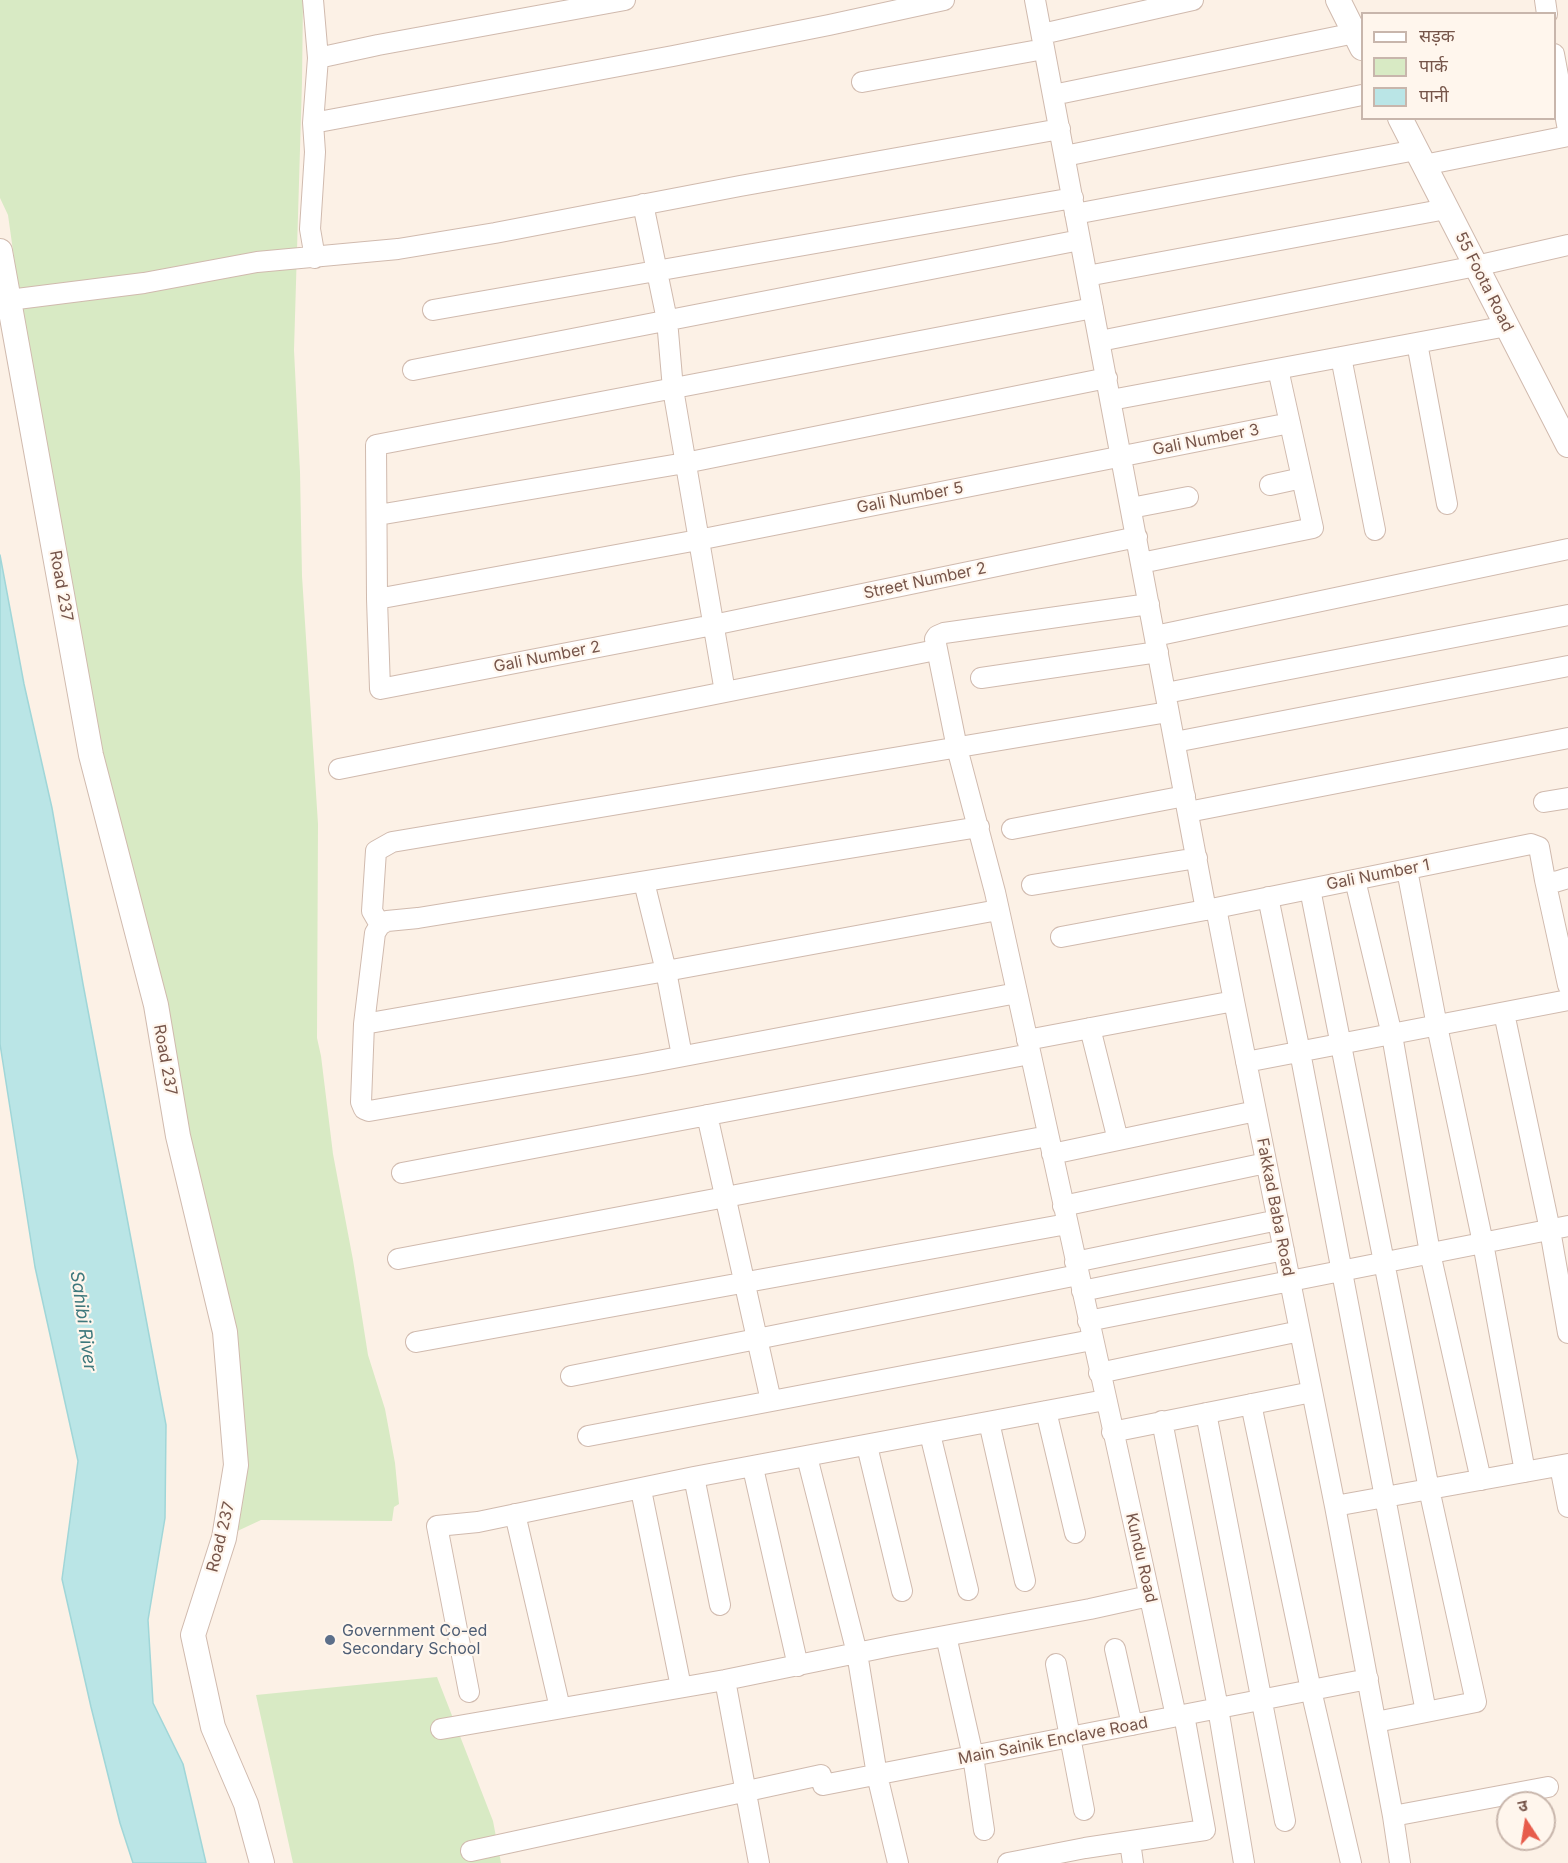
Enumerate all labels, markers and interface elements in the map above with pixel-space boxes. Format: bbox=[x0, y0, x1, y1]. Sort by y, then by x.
legend bbox=[1361, 12, 1556, 120]
text: सड़क bbox=[1419, 25, 1455, 46]
text: पार्क bbox=[1419, 55, 1448, 76]
text: पानी bbox=[1419, 85, 1449, 106]
street label: 55 Foota Road bbox=[1451, 229, 1517, 335]
street label: Gali Number 3 bbox=[1151, 420, 1261, 460]
street label: Gali Number 5 bbox=[855, 478, 965, 518]
street label: Road 237 bbox=[45, 549, 77, 623]
street label: Street Number 2 bbox=[862, 559, 988, 603]
street label: Gali Number 2 bbox=[492, 637, 602, 677]
street label: Gali Number 1 bbox=[1325, 856, 1431, 894]
street label: Road 237 bbox=[149, 1023, 181, 1097]
street label: Fakkad Baba Road bbox=[1252, 1136, 1298, 1278]
water label: Sahibi River bbox=[65, 1270, 101, 1372]
street label: Road 237 bbox=[203, 1500, 239, 1574]
street label: Kundu Road bbox=[1121, 1511, 1161, 1605]
place label: Government Co-ed Secondary School bbox=[342, 1621, 487, 1659]
marker: Government Co-ed Secondary School bbox=[323, 1633, 337, 1647]
street label: Main Sainik Enclave Road bbox=[956, 1713, 1150, 1769]
north arrow bbox=[1496, 1791, 1556, 1851]
text: उ bbox=[1516, 1795, 1529, 1816]

